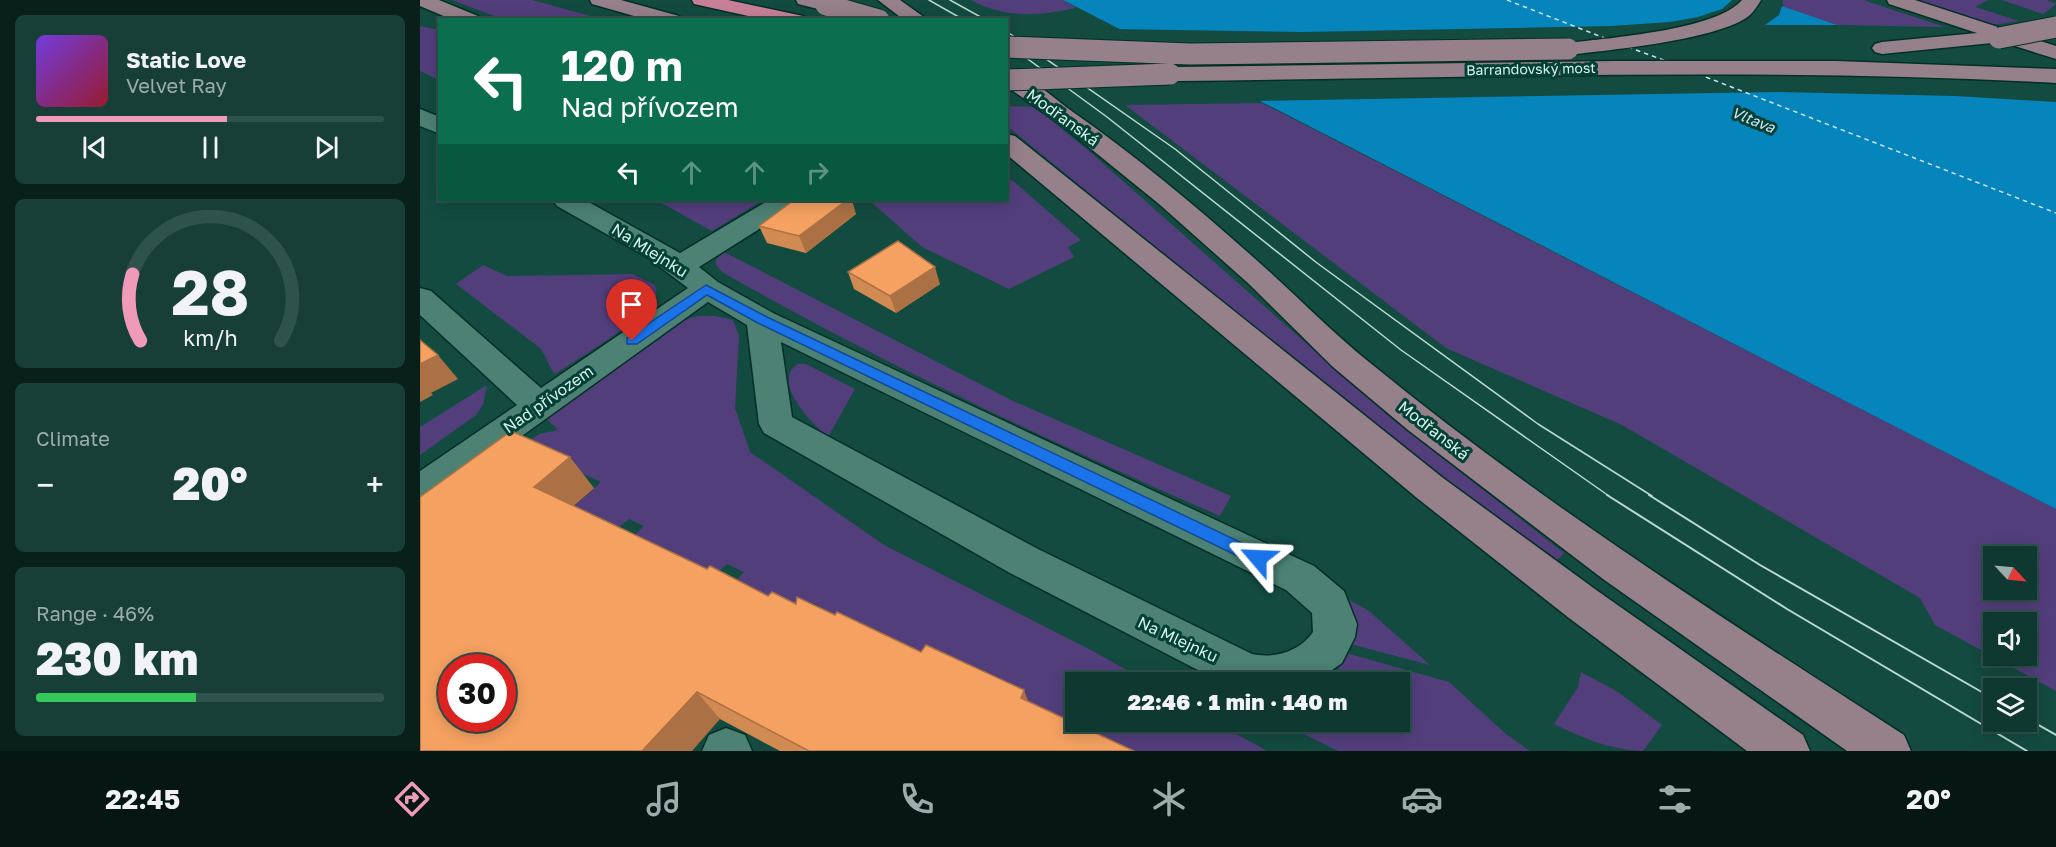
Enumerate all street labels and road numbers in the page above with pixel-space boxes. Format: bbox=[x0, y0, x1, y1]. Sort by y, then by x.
street label: Barrandovský most bbox=[1466, 59, 1596, 78]
street label: Modřanská bbox=[1023, 84, 1103, 150]
street label: Na Mlejnku bbox=[608, 219, 692, 281]
street label: Nad přívozem bbox=[499, 361, 597, 437]
street label: Modřanská bbox=[1394, 396, 1474, 464]
street label: Na Mlejnku bbox=[1135, 612, 1221, 666]

